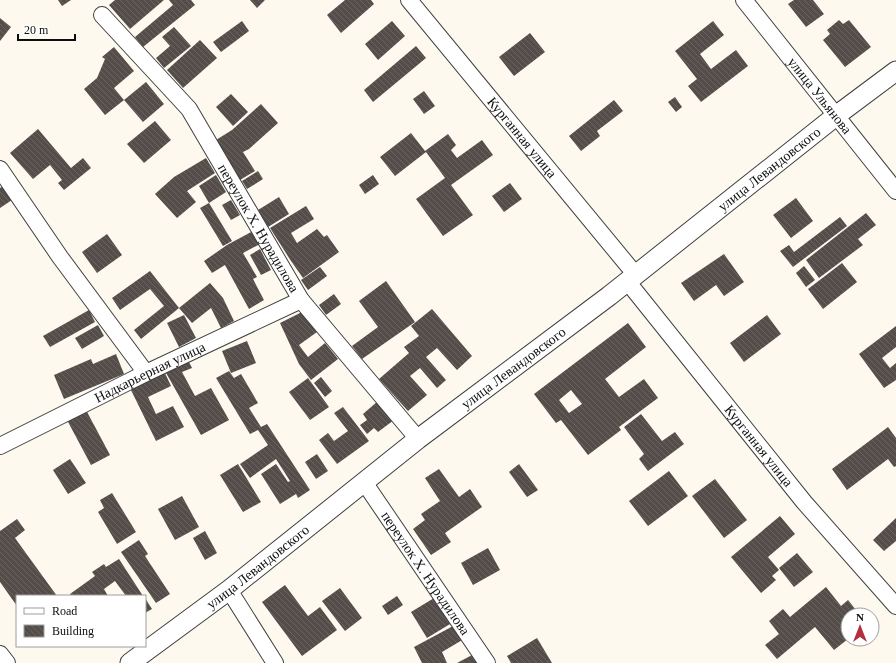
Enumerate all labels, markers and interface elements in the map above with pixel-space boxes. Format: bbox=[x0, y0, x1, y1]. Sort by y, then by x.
scale bar bbox=[18, 16, 75, 42]
text: 20 m bbox=[24, 23, 49, 37]
street label: улица Ульянова bbox=[785, 55, 855, 138]
street label: Курганная улица bbox=[484, 94, 560, 182]
street label: улица Левандовского bbox=[715, 124, 824, 214]
street label: переулок Х. Нурадилова bbox=[215, 161, 302, 296]
street label: улица Левандовского bbox=[459, 324, 569, 412]
street label: Надкарьерная улица bbox=[92, 339, 208, 406]
street label: Курганная улица bbox=[721, 402, 796, 490]
street label: переулок Х. Нурадилова bbox=[378, 509, 473, 639]
street label: улица Левандовского bbox=[204, 522, 312, 612]
legend bbox=[16, 595, 146, 647]
text: Road bbox=[52, 604, 77, 618]
north arrow bbox=[840, 607, 880, 647]
text: N bbox=[856, 611, 864, 623]
text: Building bbox=[52, 624, 94, 638]

